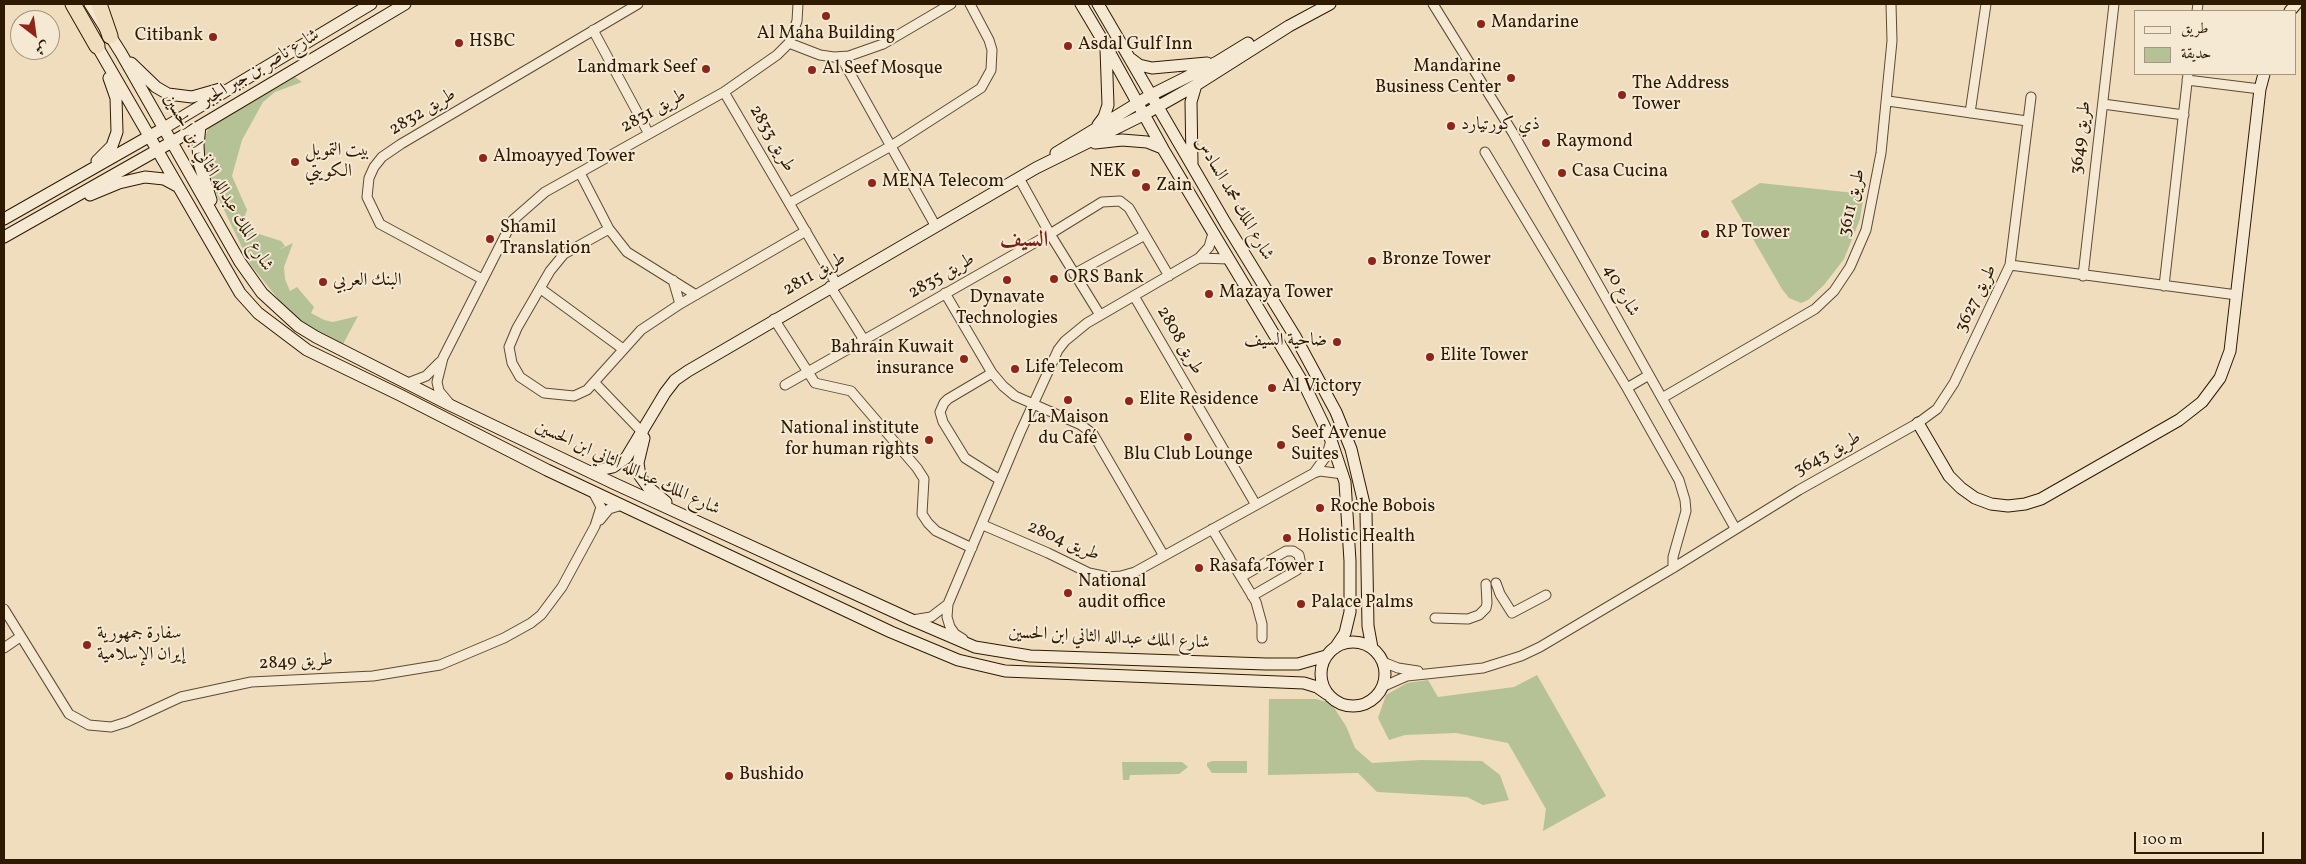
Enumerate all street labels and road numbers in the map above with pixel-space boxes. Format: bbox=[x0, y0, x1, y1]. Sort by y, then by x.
street label: شارع ناصر بن جبر الجبر bbox=[198, 25, 324, 113]
street label: طريق 2832 bbox=[386, 85, 460, 141]
street label: طريق 2831 bbox=[617, 85, 691, 139]
street label: شارع الملك عبدالله الثاني ابن الحسين bbox=[157, 90, 277, 276]
street label: طريق 3649 bbox=[2067, 100, 2097, 176]
street label: طريق 2833 bbox=[743, 102, 799, 176]
street label: شارع الملك محمد السادس bbox=[1189, 133, 1277, 265]
street label: طريق 3611 bbox=[1835, 167, 1871, 239]
street label: طريق 2811 bbox=[780, 248, 850, 302]
street label: طريق 2835 bbox=[905, 249, 979, 305]
street label: شارع 40 bbox=[1597, 261, 1643, 321]
street label: طريق 3627 bbox=[1951, 262, 2003, 336]
street label: طريق 2808 bbox=[1151, 303, 1207, 379]
street label: شارع الملك عبدالله الثاني ابن الحسين bbox=[531, 417, 723, 521]
street label: طريق 3643 bbox=[1791, 428, 1865, 482]
street label: طريق 2804 bbox=[1024, 517, 1102, 567]
street label: شارع الملك عبدالله الثاني ابن الحسين bbox=[1008, 623, 1210, 655]
street label: طريق 2849 bbox=[258, 650, 334, 676]

